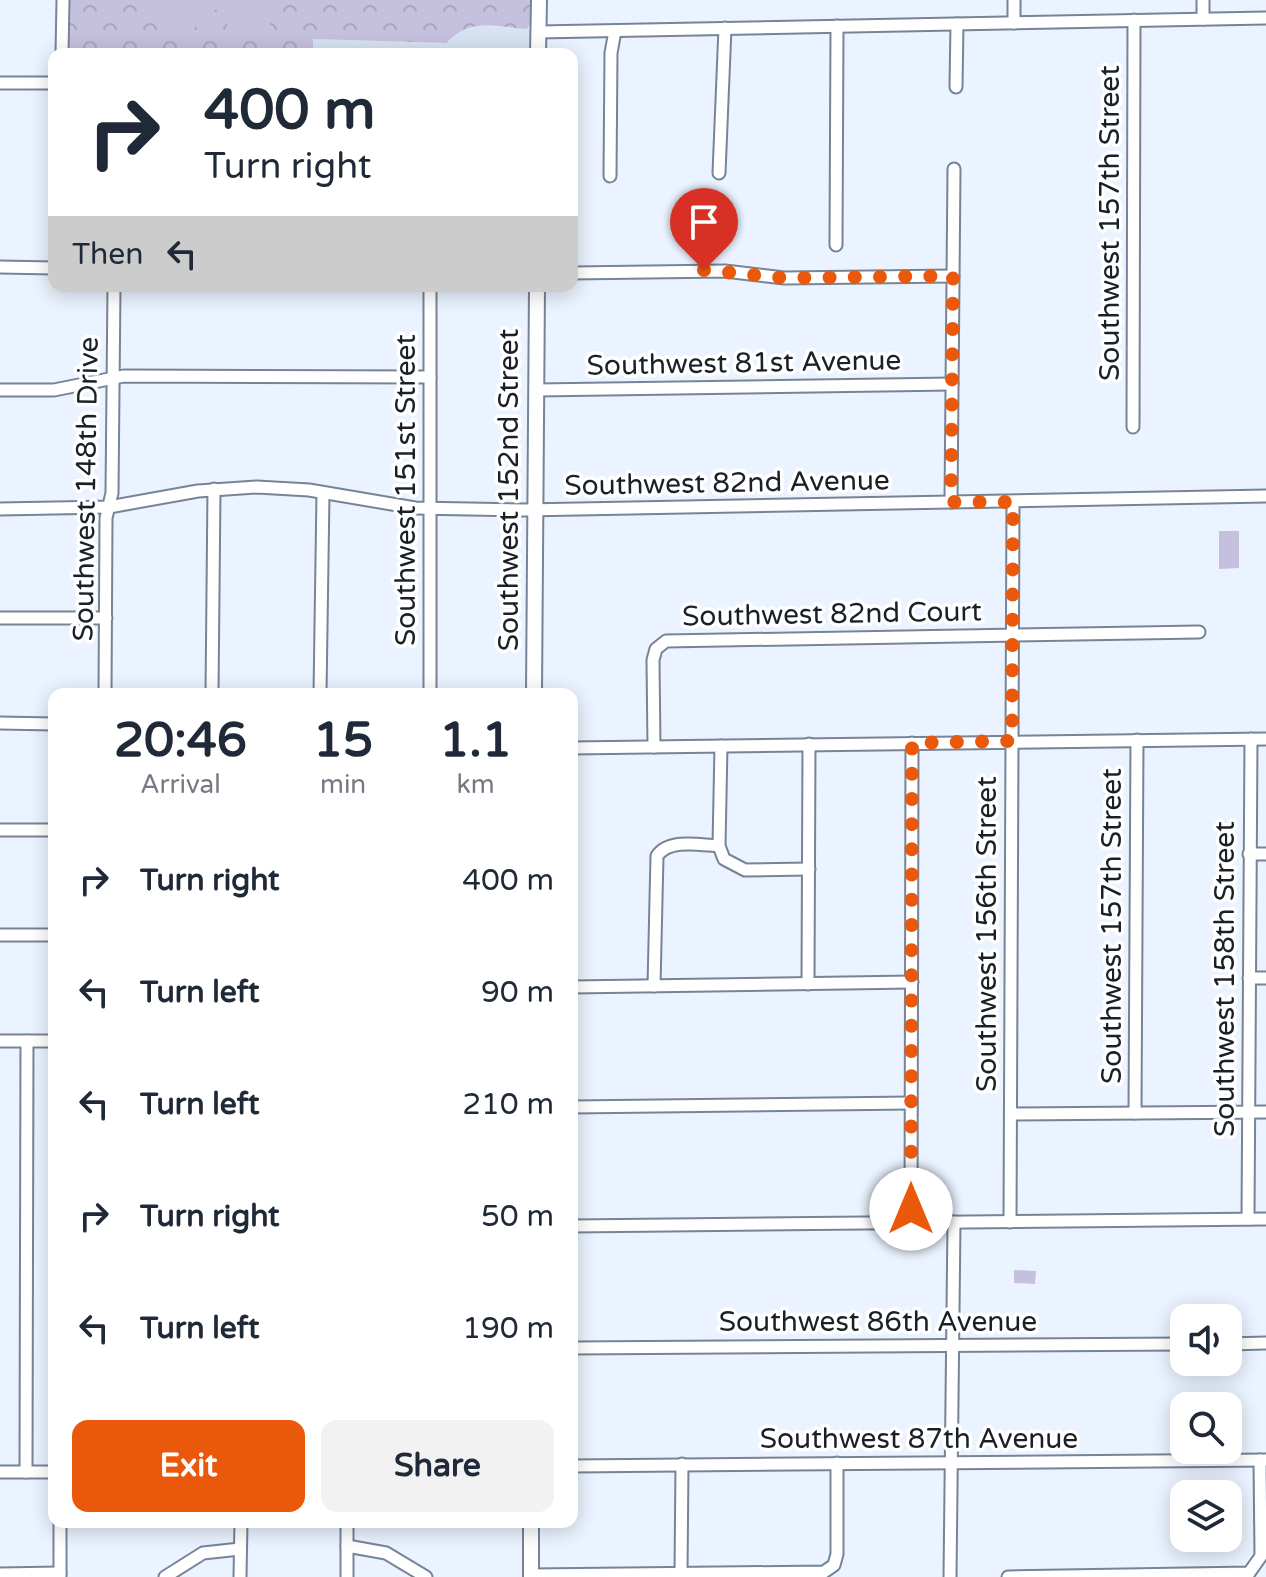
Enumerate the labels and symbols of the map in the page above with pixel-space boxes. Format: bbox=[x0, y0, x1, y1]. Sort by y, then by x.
street label: Southwest 157th Street bbox=[1093, 65, 1127, 381]
pin bbox=[670, 188, 738, 270]
street label: Southwest 152nd Street bbox=[492, 328, 526, 651]
street label: Southwest 151st Street bbox=[389, 334, 423, 646]
street label: Southwest 148th Drive bbox=[66, 336, 106, 642]
street label: Southwest 81st Avenue bbox=[586, 343, 902, 383]
street label: Southwest 82nd Avenue bbox=[564, 463, 890, 503]
street label: Southwest 82nd Court bbox=[682, 594, 982, 634]
street label: Southwest 157th Street bbox=[1095, 768, 1129, 1084]
street label: Southwest 156th Street bbox=[970, 776, 1004, 1092]
street label: Southwest 158th Street bbox=[1208, 821, 1242, 1137]
position arrow bbox=[869, 1167, 953, 1251]
street label: Southwest 86th Avenue bbox=[719, 1305, 1037, 1339]
street label: Southwest 87th Avenue bbox=[760, 1422, 1078, 1456]

